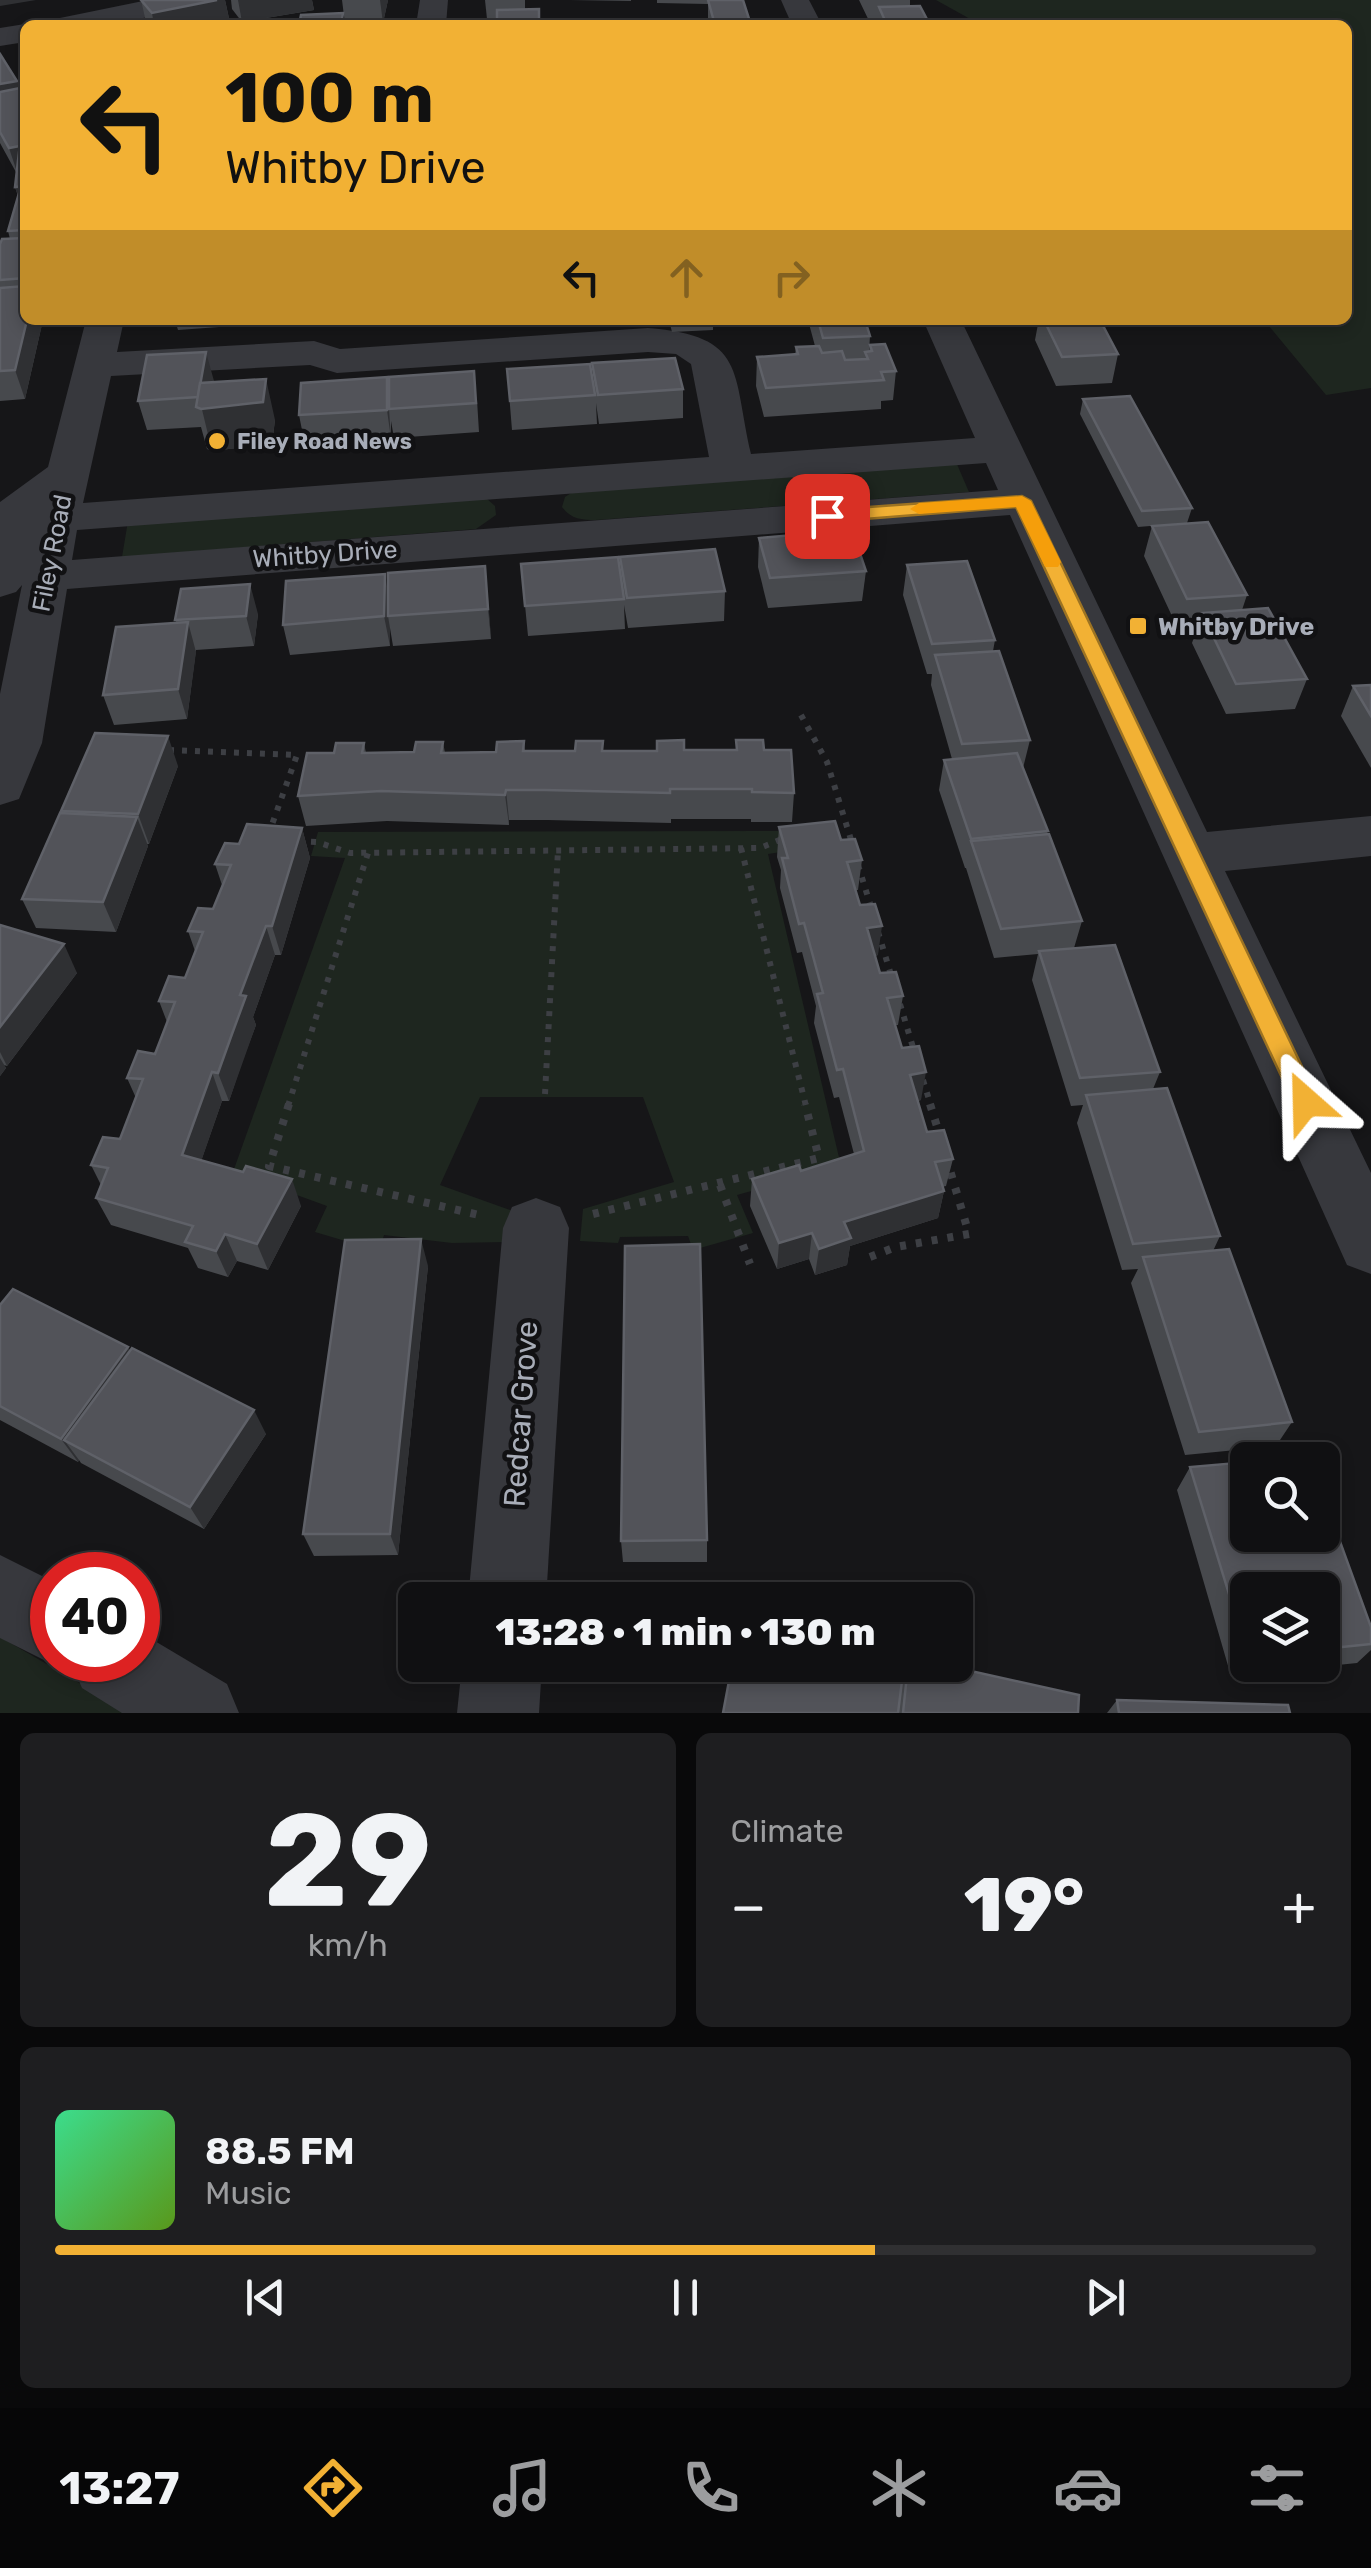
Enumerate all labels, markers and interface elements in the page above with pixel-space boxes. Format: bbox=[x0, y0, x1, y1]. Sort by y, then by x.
text: 100 m bbox=[225, 57, 434, 140]
icon: left bbox=[60, 60, 190, 190]
text: Whitby Drive bbox=[225, 141, 486, 194]
icon: left bbox=[554, 250, 609, 305]
icon: ahead bbox=[659, 250, 714, 305]
icon: right bbox=[764, 250, 819, 305]
place label: Filey Road News bbox=[237, 428, 412, 455]
marker: Filey Road News bbox=[206, 430, 228, 452]
pin bbox=[785, 474, 870, 559]
icon: arrive bbox=[800, 489, 855, 544]
street label: Filey Road bbox=[26, 492, 78, 614]
street label: Whitby Drive bbox=[252, 534, 398, 574]
place label: Whitby Drive bbox=[1158, 612, 1314, 641]
marker: Whitby Drive bbox=[1127, 615, 1149, 637]
position arrow bbox=[1254, 1050, 1358, 1154]
street label: Redcar Grove bbox=[497, 1320, 545, 1508]
map controls bbox=[1230, 1442, 1340, 1682]
button: search bbox=[1230, 1442, 1340, 1552]
speed limit sign: 40 bbox=[30, 1552, 160, 1682]
button: layers bbox=[1230, 1572, 1340, 1682]
text: 13:28 · 1 min · 130 m bbox=[495, 1609, 876, 1655]
text: 29 bbox=[264, 1783, 432, 1938]
text: Climate bbox=[731, 1812, 844, 1850]
text: 19° bbox=[964, 1861, 1084, 1950]
text: − bbox=[731, 1874, 766, 1939]
text: + bbox=[1282, 1874, 1316, 1939]
text: km/h bbox=[308, 1926, 388, 1964]
text: 88.5 FM bbox=[205, 2128, 355, 2174]
text: Music bbox=[205, 2174, 291, 2212]
icon: previous bbox=[238, 2270, 293, 2325]
icon: pause bbox=[658, 2270, 713, 2325]
icon: next bbox=[1078, 2270, 1133, 2325]
icon: directions bbox=[298, 2453, 368, 2523]
icon: music bbox=[487, 2453, 557, 2523]
icon: phone bbox=[676, 2453, 746, 2523]
icon: climate bbox=[864, 2453, 934, 2523]
icon: car bbox=[1053, 2453, 1123, 2523]
icon: filters bbox=[1242, 2453, 1312, 2523]
text: 13:27 bbox=[59, 2462, 180, 2515]

